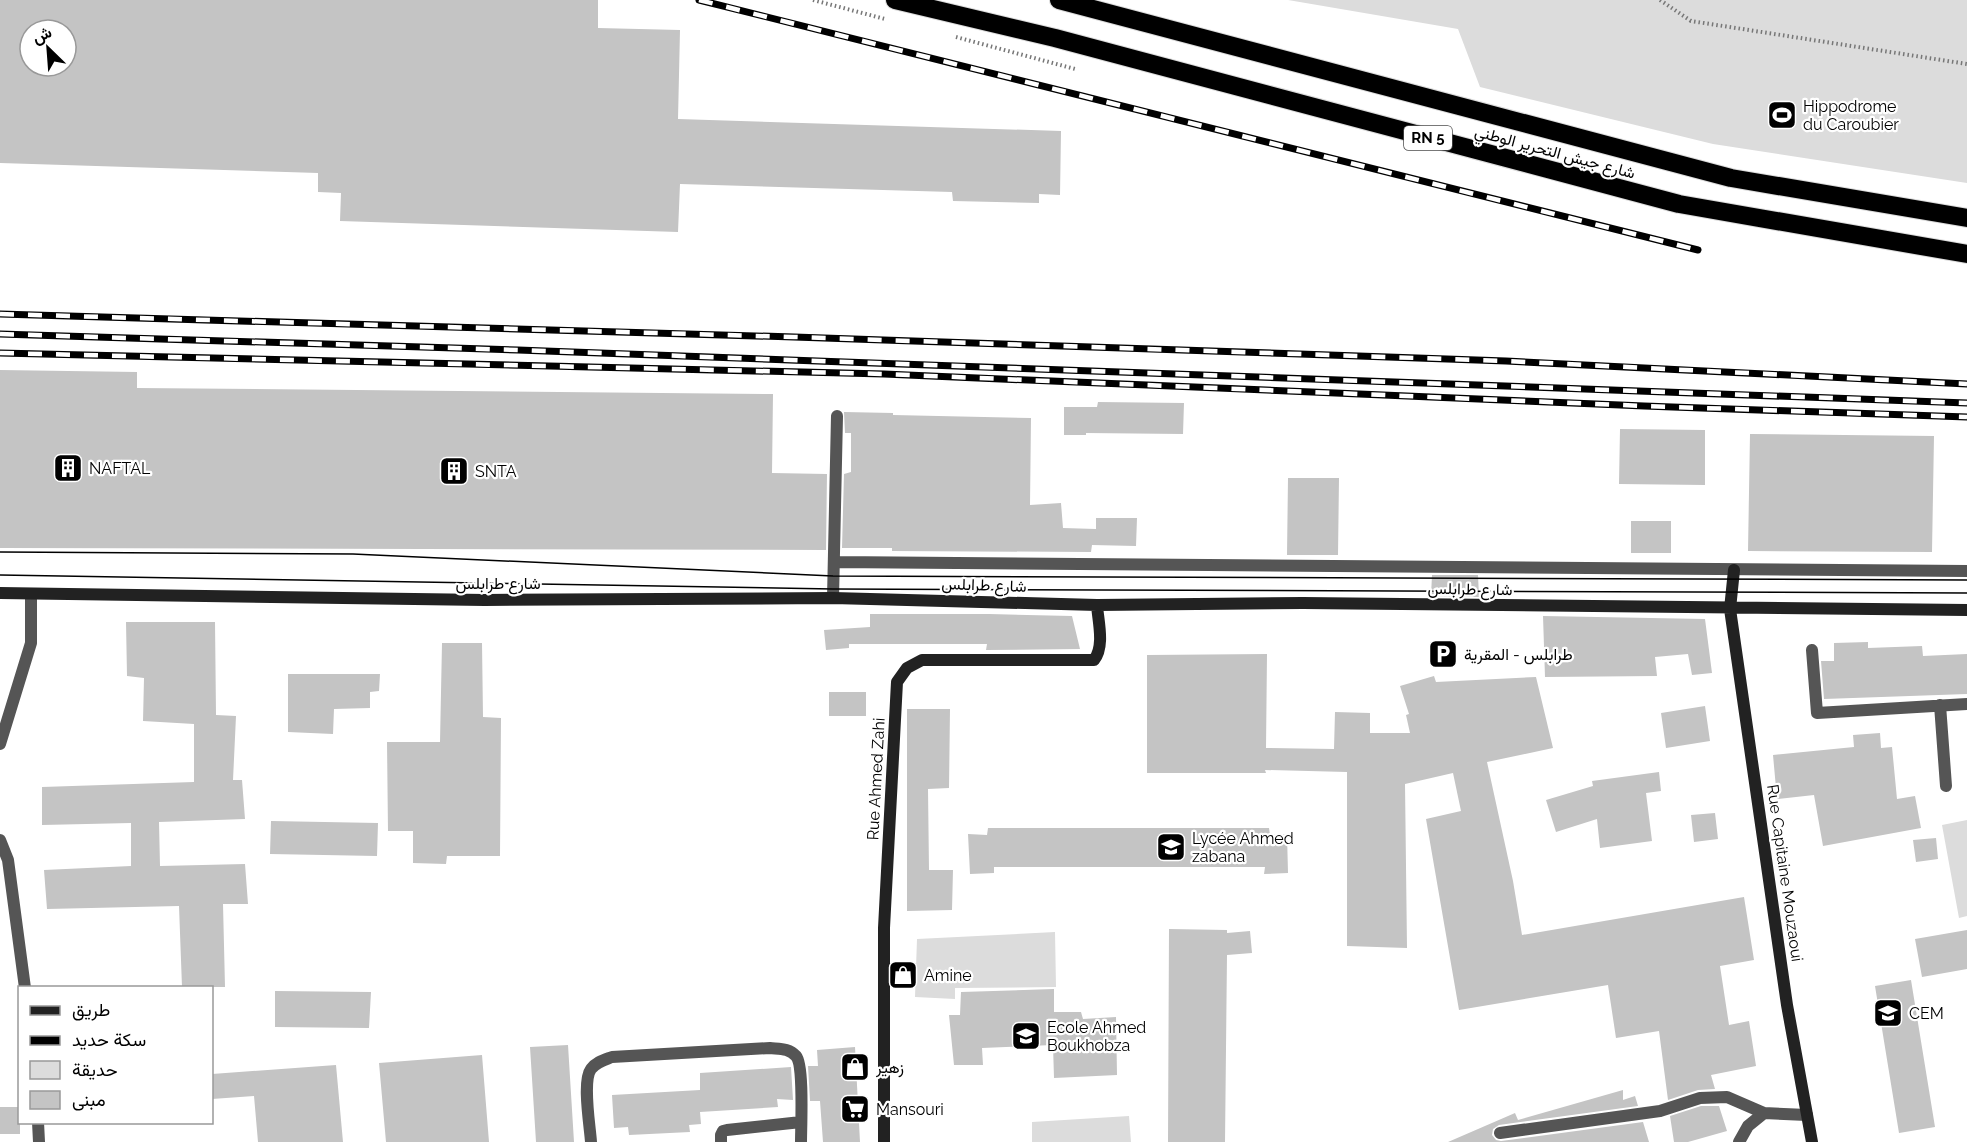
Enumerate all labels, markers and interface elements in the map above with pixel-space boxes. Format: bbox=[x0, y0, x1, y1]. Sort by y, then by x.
north arrow bbox=[18, 18, 78, 78]
text: ش bbox=[29, 22, 55, 48]
place label: Hippodrome du Caroubier bbox=[1803, 97, 1899, 134]
sports icon: Hippodrome du Caroubier bbox=[1766, 99, 1798, 131]
street label: شارع جيش التحرير الوطني bbox=[1472, 121, 1637, 186]
road number: RN 5 bbox=[1404, 126, 1452, 150]
building icon: NAFTAL bbox=[52, 452, 84, 484]
building icon: SNTA bbox=[438, 455, 470, 487]
place label: NAFTAL bbox=[89, 459, 151, 478]
place label: SNTA bbox=[475, 462, 517, 481]
street label: شارع طرابلس bbox=[455, 574, 541, 595]
street label: شارع طرابلس bbox=[941, 574, 1027, 598]
street label: شارع طرابلس bbox=[1427, 579, 1513, 601]
parking icon: طرابلس - المقرية bbox=[1427, 638, 1459, 670]
place label: طرابلس - المقرية bbox=[1464, 645, 1573, 665]
street label: Rue Ahmed Zahi bbox=[863, 717, 889, 841]
street label: Rue Capitaine Mouzaoui bbox=[1763, 783, 1807, 963]
place label: Lycée Ahmed zabana bbox=[1192, 829, 1294, 866]
school or university icon: Lycée Ahmed zabana bbox=[1155, 831, 1187, 863]
shop icon: Amine bbox=[887, 959, 919, 991]
place label: Amine bbox=[924, 966, 972, 985]
legend bbox=[18, 986, 213, 1124]
school or university icon: CEM bbox=[1872, 997, 1904, 1029]
text: طريق bbox=[72, 999, 110, 1021]
place label: CEM bbox=[1909, 1004, 1944, 1023]
place label: Ecole Ahmed Boukhobza bbox=[1047, 1018, 1146, 1055]
school or university icon: Ecole Ahmed Boukhobza bbox=[1010, 1020, 1042, 1052]
text: سكة حديد bbox=[72, 1029, 146, 1050]
shop icon: زهير bbox=[839, 1051, 871, 1083]
place label: زهير bbox=[875, 1058, 904, 1078]
text: حديقة bbox=[72, 1059, 118, 1080]
text: مبنى bbox=[72, 1089, 106, 1111]
supermarket icon: Mansouri bbox=[839, 1093, 871, 1125]
place label: Mansouri bbox=[876, 1100, 944, 1119]

